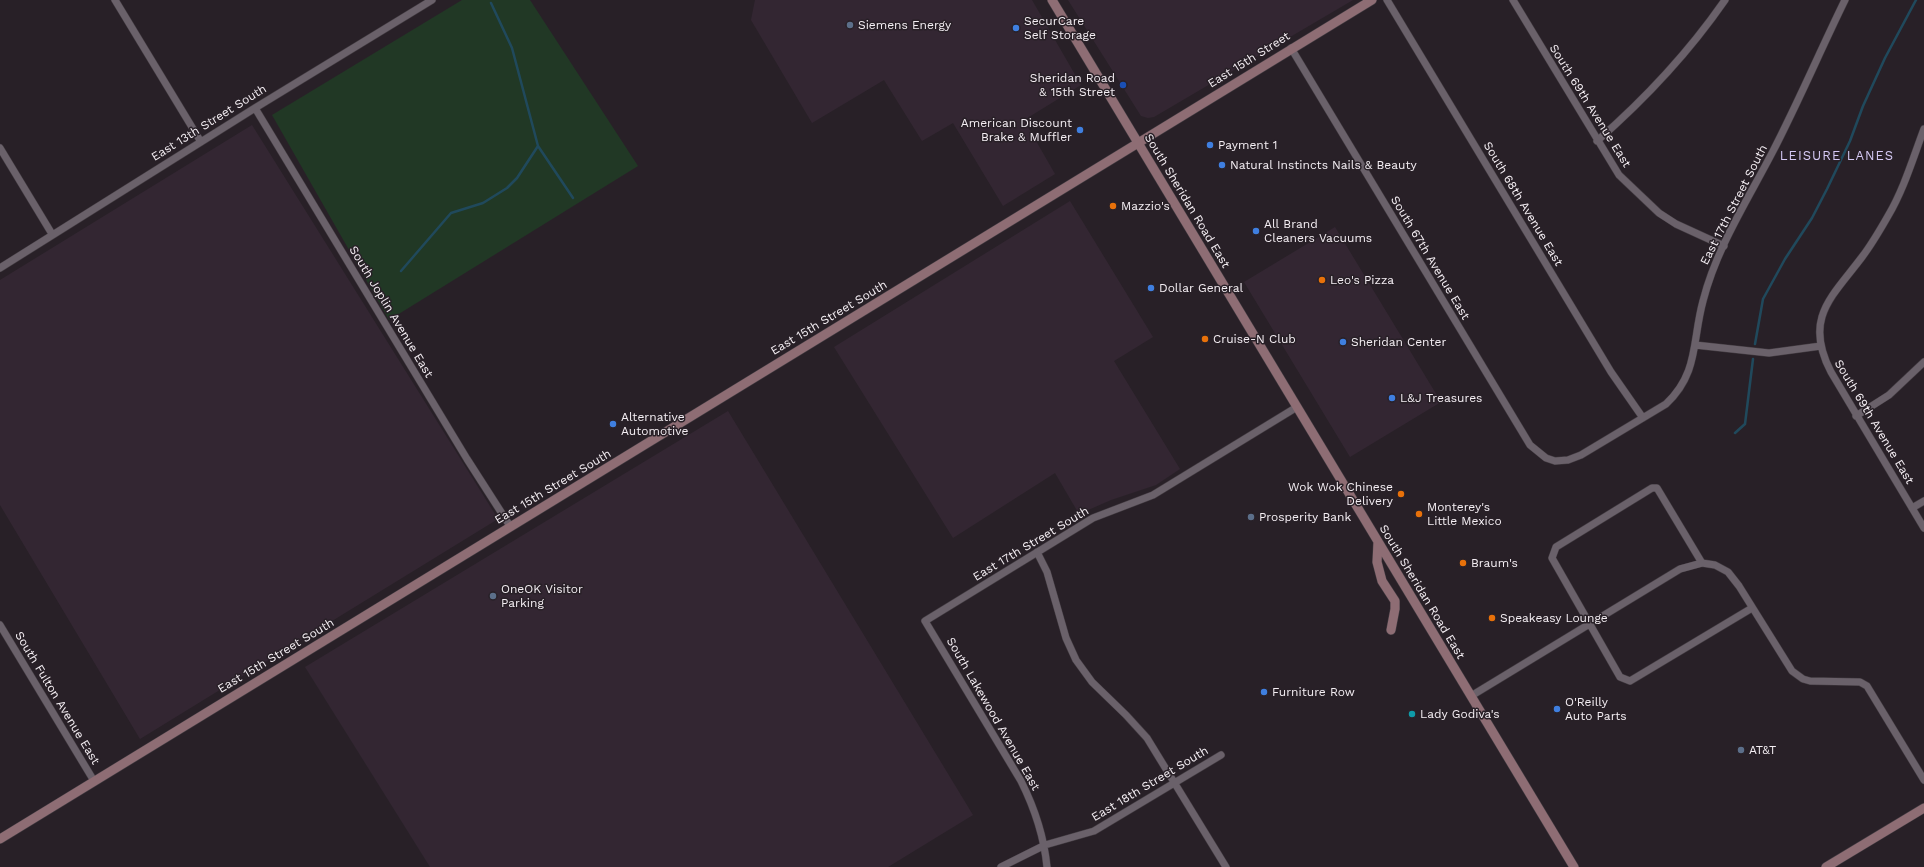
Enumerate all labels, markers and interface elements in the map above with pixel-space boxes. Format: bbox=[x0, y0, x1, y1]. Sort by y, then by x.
place label: SecurCare Self Storage bbox=[1024, 14, 1096, 42]
place label: Siemens Energy bbox=[858, 18, 951, 32]
marker: Siemens Energy bbox=[845, 20, 855, 30]
marker: SecurCare Self Storage bbox=[1011, 23, 1021, 33]
street label: East 15th Street bbox=[1205, 29, 1293, 91]
street label: South 69th Avenue East bbox=[1546, 42, 1634, 170]
place label: Sheridan Road & 15th Street bbox=[1030, 71, 1115, 99]
marker: Sheridan Road & 15th Street bbox=[1118, 80, 1128, 90]
street label: East 13th Street South bbox=[149, 82, 269, 164]
place label: American Discount Brake & Muffler bbox=[961, 116, 1072, 144]
marker: American Discount Brake & Muffler bbox=[1075, 125, 1085, 135]
street label: South Sheridan Road East bbox=[1141, 131, 1233, 271]
place label: Payment 1 bbox=[1218, 138, 1277, 152]
street label: South 68th Avenue East bbox=[1480, 139, 1566, 269]
marker: Payment 1 bbox=[1205, 140, 1215, 150]
street label: East 17th Street South bbox=[1697, 143, 1771, 267]
district label: LEISURE LANES bbox=[1780, 148, 1894, 164]
place label: Natural Instincts Nails & Beauty bbox=[1230, 158, 1417, 172]
marker: Natural Instincts Nails & Beauty bbox=[1217, 160, 1227, 170]
street label: South 67th Avenue East bbox=[1387, 194, 1473, 322]
place label: Mazzio's bbox=[1121, 199, 1170, 213]
marker: Mazzio's bbox=[1108, 201, 1118, 211]
place label: All Brand Cleaners Vacuums bbox=[1264, 217, 1372, 245]
marker: All Brand Cleaners Vacuums bbox=[1251, 226, 1261, 236]
street label: South Joplin Avenue East bbox=[346, 244, 436, 380]
place label: Leo's Pizza bbox=[1330, 273, 1394, 287]
marker: Leo's Pizza bbox=[1317, 275, 1327, 285]
street label: East 15th Street South bbox=[768, 278, 890, 358]
place label: Dollar General bbox=[1159, 281, 1243, 295]
marker: Dollar General bbox=[1146, 283, 1156, 293]
place label: Cruise-N Club bbox=[1213, 332, 1296, 346]
marker: Cruise-N Club bbox=[1200, 334, 1210, 344]
place label: Sheridan Center bbox=[1351, 335, 1446, 349]
marker: Sheridan Center bbox=[1338, 337, 1348, 347]
street label: South 69th Avenue East bbox=[1831, 357, 1917, 487]
place label: L&J Treasures bbox=[1400, 391, 1482, 405]
marker: L&J Treasures bbox=[1387, 393, 1397, 403]
place label: Alternative Automotive bbox=[621, 410, 688, 438]
marker: Alternative Automotive bbox=[608, 419, 618, 429]
street label: East 15th Street South bbox=[492, 447, 614, 527]
place label: Wok Wok Chinese Delivery bbox=[1288, 480, 1393, 508]
marker: Wok Wok Chinese Delivery bbox=[1396, 489, 1406, 499]
place label: Monterey's Little Mexico bbox=[1427, 500, 1502, 528]
street label: East 17th Street South bbox=[970, 504, 1092, 584]
marker: Monterey's Little Mexico bbox=[1414, 509, 1424, 519]
place label: Prosperity Bank bbox=[1259, 510, 1351, 524]
marker: Prosperity Bank bbox=[1246, 512, 1256, 522]
street label: South Sheridan Road East bbox=[1376, 522, 1468, 662]
place label: Braum's bbox=[1471, 556, 1518, 570]
marker: Braum's bbox=[1458, 558, 1468, 568]
place label: OneOK Visitor Parking bbox=[501, 582, 583, 610]
marker: OneOK Visitor Parking bbox=[488, 591, 498, 601]
place label: Speakeasy Lounge bbox=[1500, 611, 1608, 625]
marker: Speakeasy Lounge bbox=[1487, 613, 1497, 623]
street label: East 15th Street South bbox=[215, 616, 337, 696]
street label: South Fulton Avenue East bbox=[12, 629, 102, 767]
street label: South Lakewood Avenue East bbox=[943, 635, 1043, 793]
place label: Furniture Row bbox=[1272, 685, 1355, 699]
marker: Furniture Row bbox=[1259, 687, 1269, 697]
place label: O'Reilly Auto Parts bbox=[1565, 695, 1627, 723]
marker: O'Reilly Auto Parts bbox=[1552, 704, 1562, 714]
place label: Lady Godiva's bbox=[1420, 707, 1500, 721]
marker: Lady Godiva's bbox=[1407, 709, 1417, 719]
street label: East 18th Street South bbox=[1089, 743, 1211, 825]
place label: AT&T bbox=[1749, 743, 1776, 757]
marker: AT&T bbox=[1736, 745, 1746, 755]

